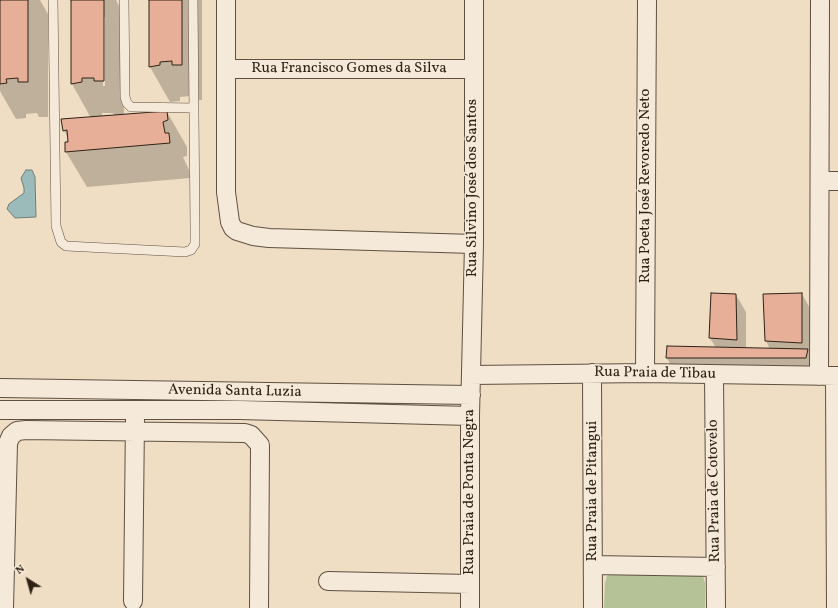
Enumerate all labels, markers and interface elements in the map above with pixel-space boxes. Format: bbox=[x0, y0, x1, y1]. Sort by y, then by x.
street label: Rua Francisco Gomes da Silva bbox=[251, 60, 447, 78]
street label: Rua Poeta José Revoredo Neto bbox=[637, 89, 655, 283]
street label: Rua Silvino José dos Santos bbox=[464, 99, 482, 277]
street label: Rua Praia de Tibau bbox=[594, 364, 716, 384]
street label: Avenida Santa Luzia bbox=[168, 382, 302, 402]
street label: Rua Praia de Ponta Negra bbox=[461, 409, 479, 575]
street label: Rua Praia de Cotovelo bbox=[705, 419, 725, 563]
street label: Rua Praia de Pitangui bbox=[584, 421, 602, 561]
north arrow bbox=[8, 560, 48, 600]
text: N bbox=[13, 562, 28, 578]

